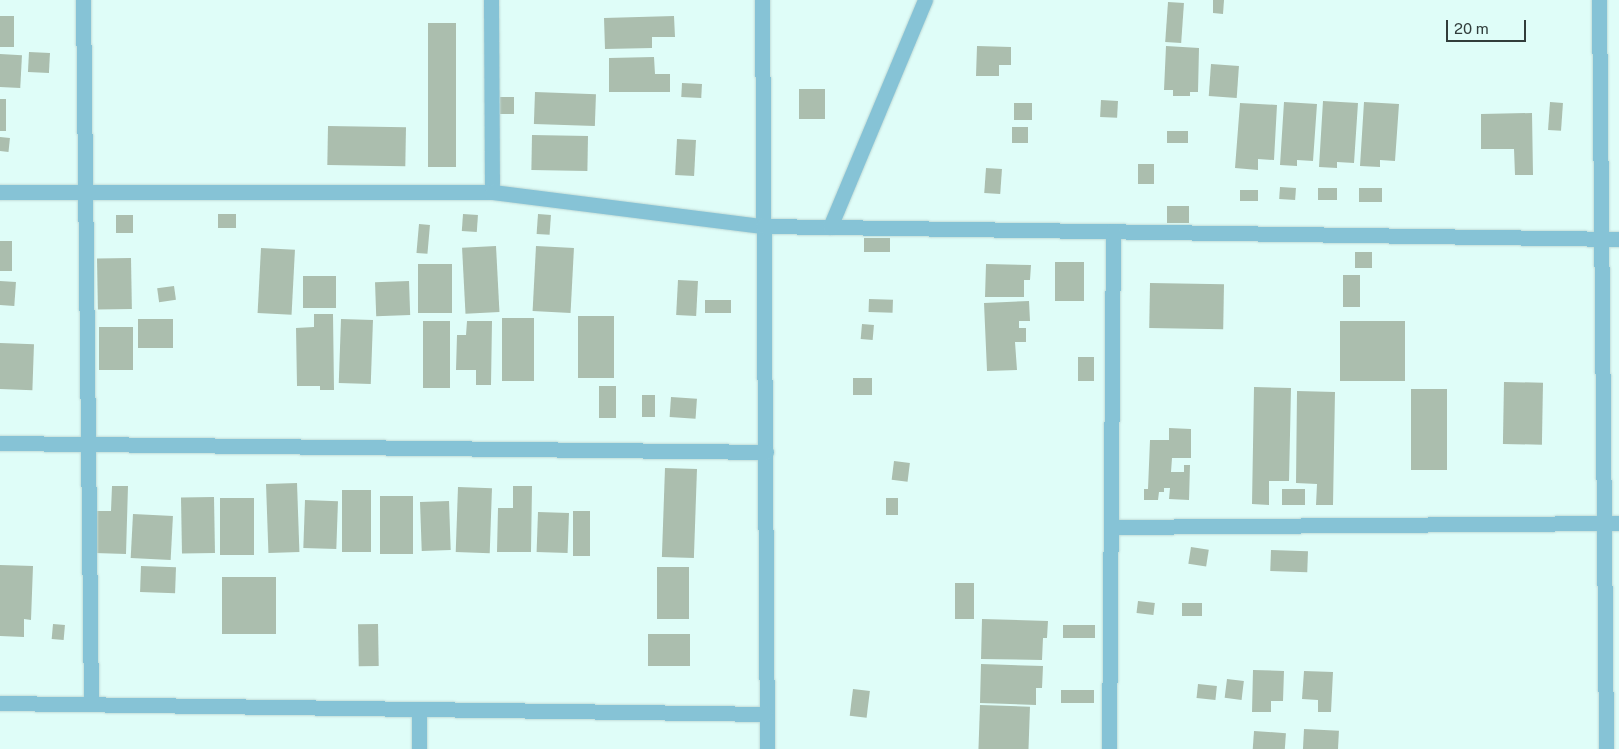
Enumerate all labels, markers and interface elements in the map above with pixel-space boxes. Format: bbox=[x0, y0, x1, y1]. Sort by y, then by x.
scale bar bbox=[1449, 10, 1529, 42]
text: 20 m bbox=[1454, 20, 1489, 37]

